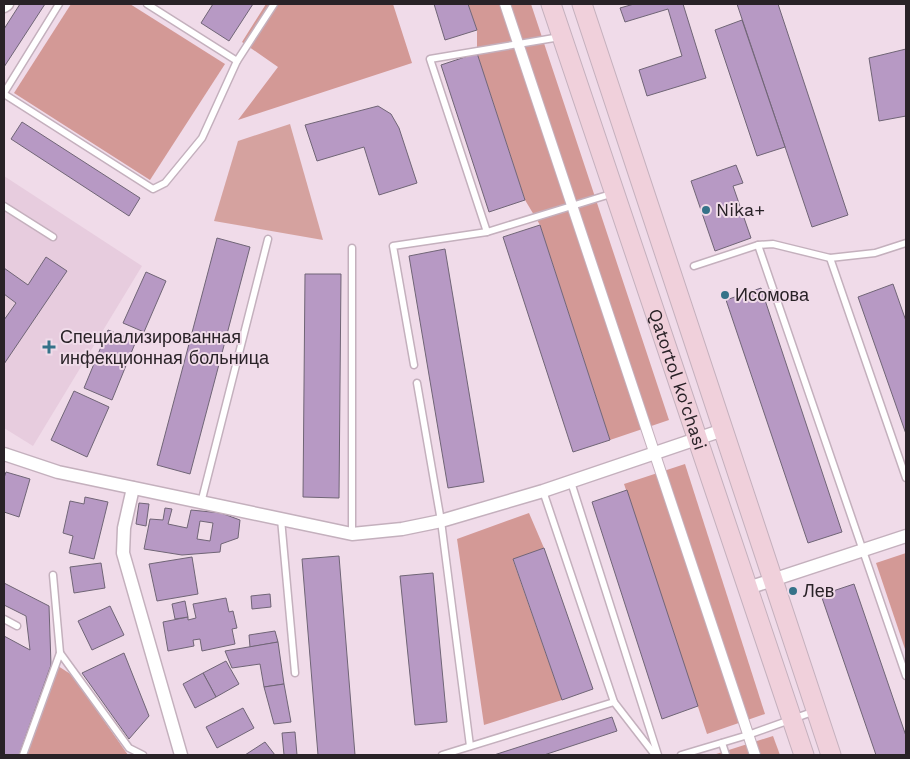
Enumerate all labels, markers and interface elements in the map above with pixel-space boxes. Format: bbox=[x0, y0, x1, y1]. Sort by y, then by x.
place label: Nika+ bbox=[716, 199, 765, 220]
marker: Nika+ bbox=[700, 204, 712, 216]
place label: Исомова bbox=[735, 284, 810, 305]
marker: Исомова bbox=[719, 289, 731, 301]
street label: Qatortol ko'chasi bbox=[644, 306, 711, 453]
place label: Специализированная инфекционная больница bbox=[60, 326, 270, 368]
marker: Специализированная инфекционная больница bbox=[42, 340, 56, 354]
place label: Лев bbox=[803, 580, 834, 601]
marker: Лев bbox=[787, 585, 799, 597]

